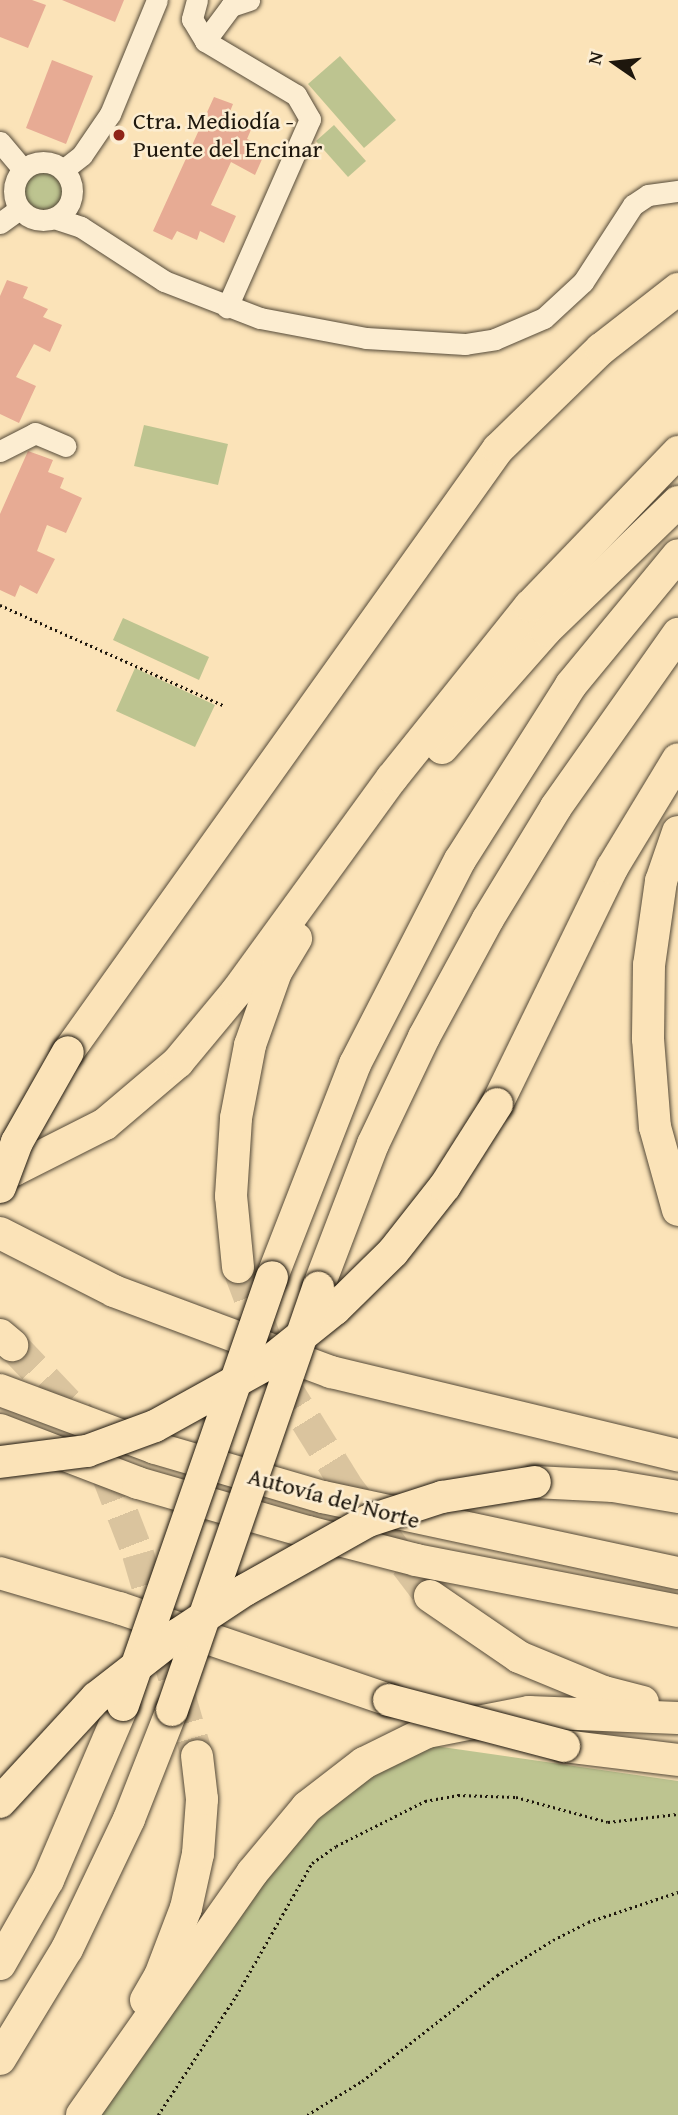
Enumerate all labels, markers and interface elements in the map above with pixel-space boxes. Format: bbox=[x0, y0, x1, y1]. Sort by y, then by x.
north arrow bbox=[580, 28, 650, 98]
text: N bbox=[580, 48, 610, 67]
place label: Ctra. Mediodía - Puente del Encinar bbox=[133, 107, 322, 163]
marker: Ctra. Mediodía - Puente del Encinar bbox=[111, 127, 127, 143]
street label: Autovía del Norte bbox=[245, 1461, 423, 1535]

